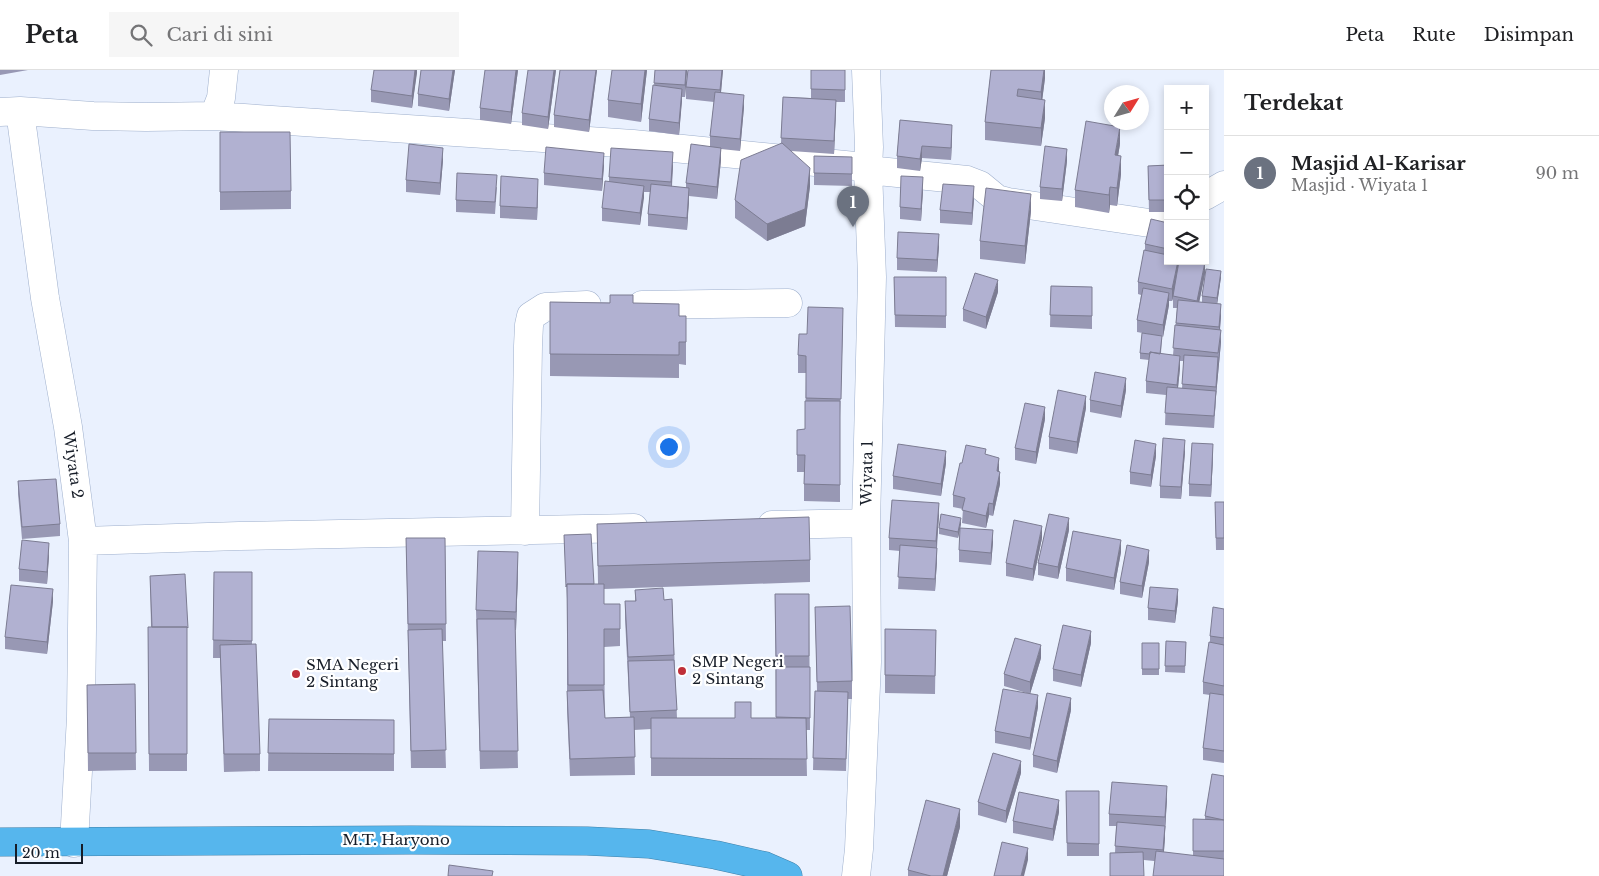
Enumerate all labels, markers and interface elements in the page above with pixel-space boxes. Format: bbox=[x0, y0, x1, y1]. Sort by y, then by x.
search box bbox=[109, 12, 459, 57]
text: Peta bbox=[25, 20, 79, 49]
icon: search bbox=[127, 21, 155, 49]
text: Cari di sini bbox=[167, 23, 273, 46]
text: Peta bbox=[1345, 24, 1384, 46]
text: Rute bbox=[1412, 24, 1456, 46]
text: Disimpan bbox=[1484, 24, 1574, 46]
north arrow bbox=[1104, 85, 1149, 130]
map controls bbox=[1164, 85, 1209, 265]
button: + bbox=[1164, 85, 1209, 130]
text: Terdekat bbox=[1244, 90, 1343, 116]
button: − bbox=[1164, 130, 1209, 175]
text: Masjid Al-Karisar bbox=[1291, 152, 1466, 175]
text: 1 bbox=[1257, 163, 1263, 183]
text: 90 m bbox=[1536, 163, 1579, 183]
button: locate bbox=[1164, 175, 1209, 220]
text: Masjid · Wiyata 1 bbox=[1291, 175, 1428, 195]
pin: 1 bbox=[837, 186, 869, 227]
button: layers bbox=[1164, 220, 1209, 265]
street label: Wiyata 2 bbox=[59, 429, 88, 500]
your location bbox=[656, 434, 682, 460]
street label: Wiyata 1 bbox=[856, 440, 877, 507]
place label: SMP Negeri 2 Sintang bbox=[692, 652, 784, 688]
place label: SMA Negeri 2 Sintang bbox=[306, 655, 399, 691]
marker: SMP Negeri 2 Sintang bbox=[676, 665, 688, 677]
marker: SMA Negeri 2 Sintang bbox=[290, 668, 302, 680]
street label: M.T. Haryono bbox=[342, 830, 450, 849]
scale bar bbox=[15, 841, 82, 864]
text: 20 m bbox=[22, 844, 60, 862]

